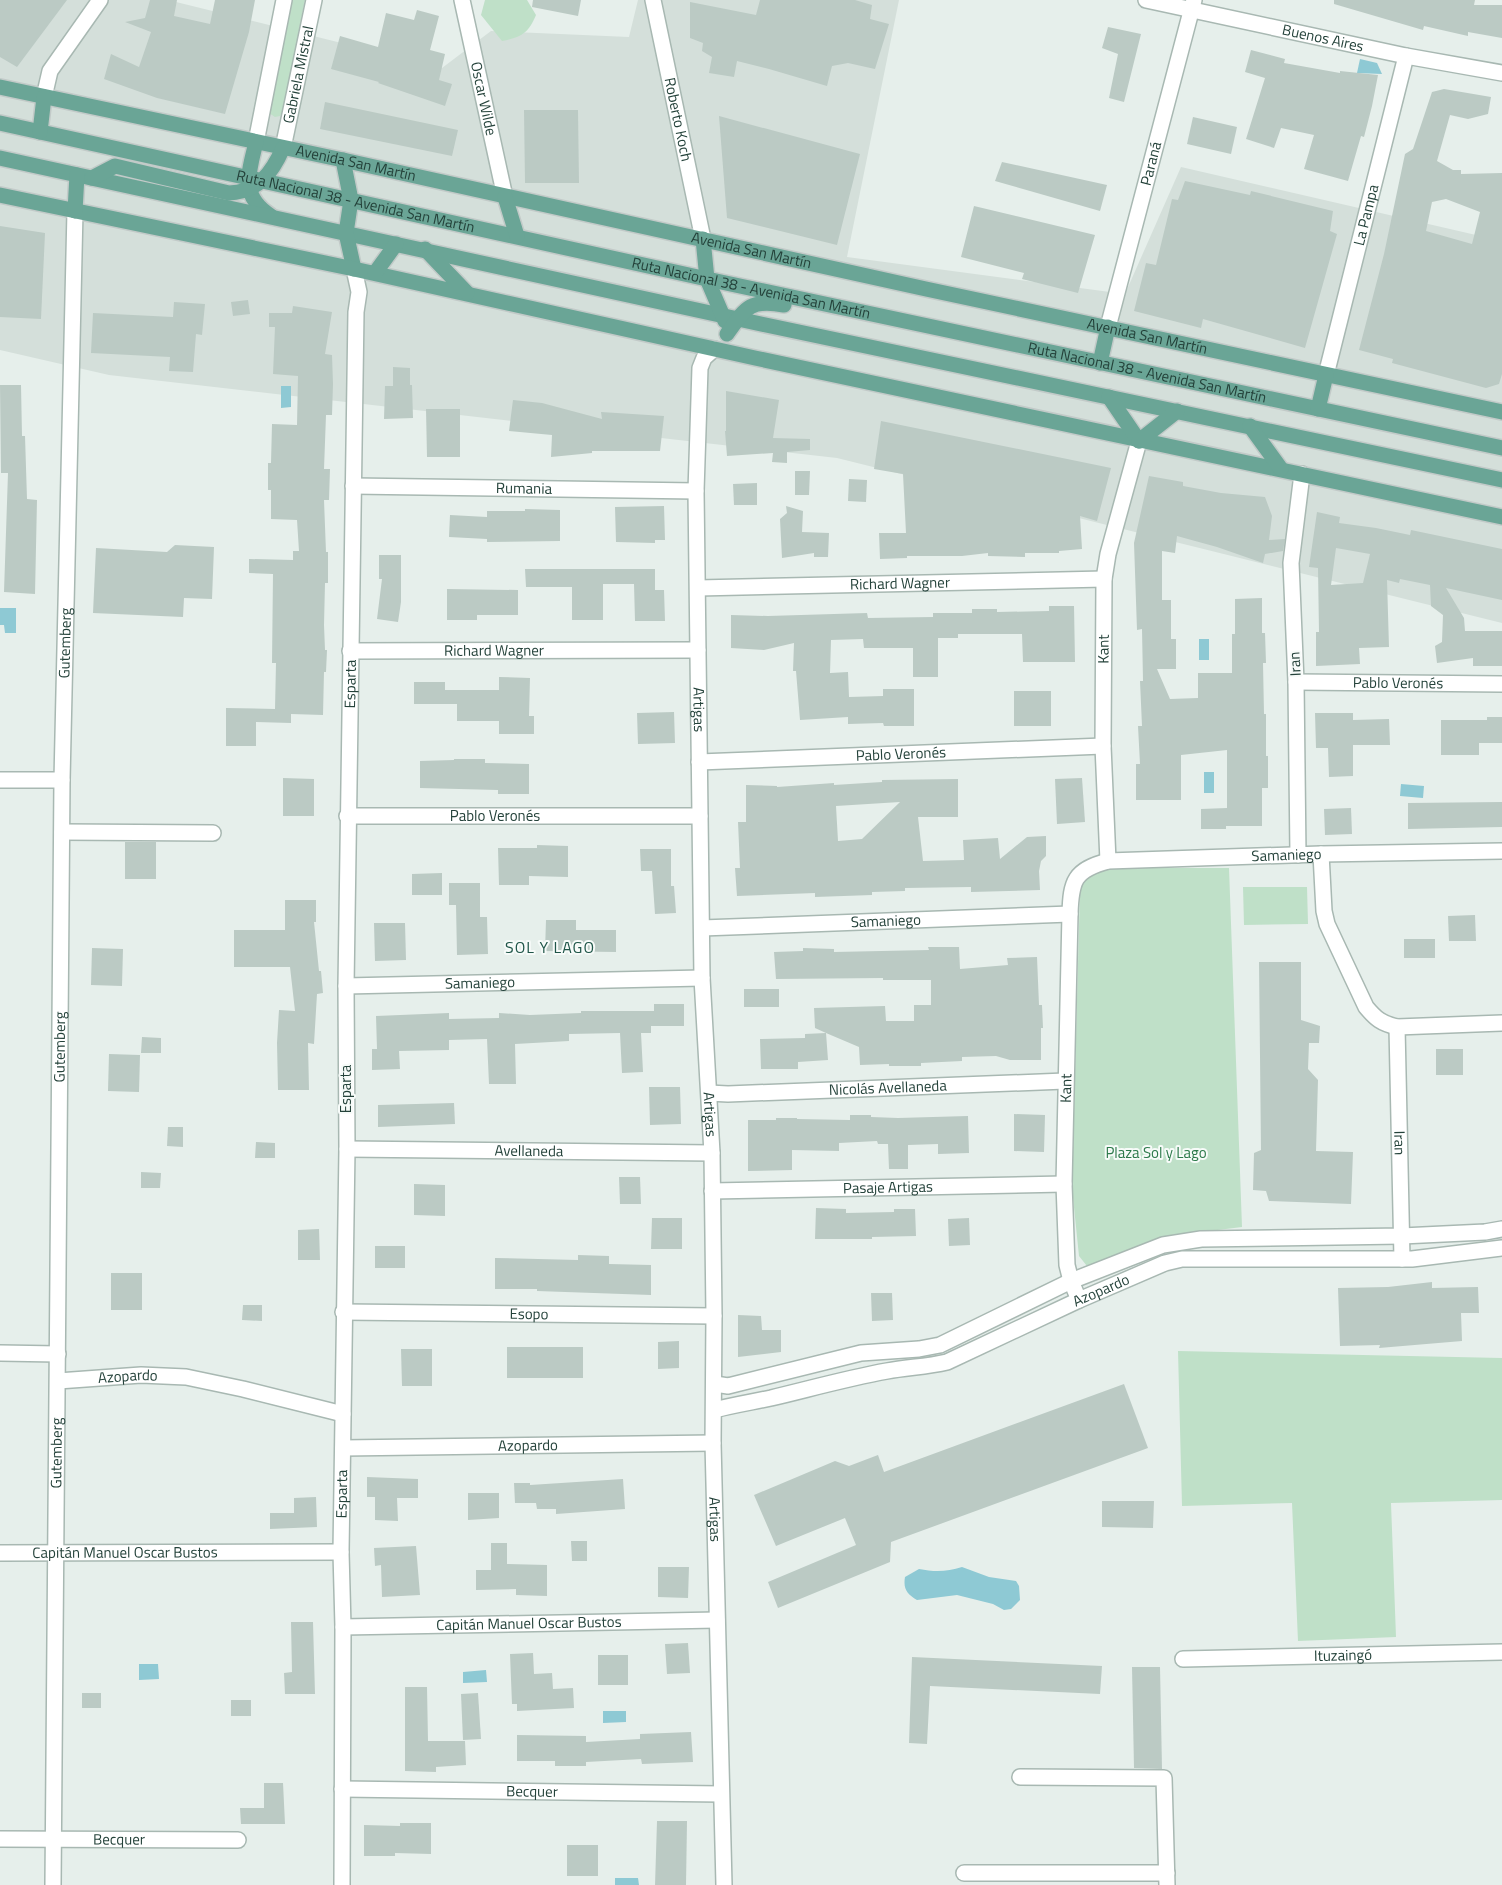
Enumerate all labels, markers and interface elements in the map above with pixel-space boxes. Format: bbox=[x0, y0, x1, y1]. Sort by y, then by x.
street label: Buenos Aires bbox=[1280, 18, 1366, 58]
street label: Gabriela Mistral bbox=[276, 24, 319, 125]
street label: Oscar Wilde bbox=[465, 59, 503, 138]
street label: Roberto Koch bbox=[659, 75, 698, 163]
street label: Avenida San Martín bbox=[294, 138, 418, 187]
street label: Paraná bbox=[1134, 138, 1167, 188]
street label: Ruta Nacional 38 - Avenida San Martín bbox=[234, 163, 477, 238]
street label: La Pampa bbox=[1347, 181, 1385, 248]
street label: Avenida San Martín bbox=[689, 225, 814, 274]
street label: Ruta Nacional 38 - Avenida San Martín bbox=[630, 251, 873, 324]
street label: Avenida San Martín bbox=[1085, 312, 1210, 360]
street label: Ruta Nacional 38 - Avenida San Martín bbox=[1026, 336, 1269, 409]
street label: Rumania bbox=[496, 476, 553, 500]
street label: Richard Wagner bbox=[850, 570, 950, 596]
street label: Gutemberg bbox=[52, 607, 77, 679]
street label: Kant bbox=[1091, 634, 1115, 664]
street label: Richard Wagner bbox=[444, 638, 544, 662]
street label: Iran bbox=[1282, 651, 1307, 677]
street label: Esparta bbox=[338, 659, 362, 709]
street label: Pablo Veronés bbox=[1353, 671, 1443, 694]
street label: Artigas bbox=[687, 687, 711, 732]
street label: Pablo Veronés bbox=[855, 740, 946, 767]
street label: Pablo Veronés bbox=[450, 804, 540, 827]
street label: Samaniego bbox=[1251, 842, 1322, 867]
street label: Samaniego bbox=[850, 908, 921, 933]
district label: SOL Y LAGO bbox=[505, 935, 595, 959]
street label: Samaniego bbox=[445, 970, 515, 995]
street label: Gutemberg bbox=[48, 1011, 71, 1083]
street label: Esparta bbox=[334, 1064, 357, 1113]
street label: Kant bbox=[1054, 1073, 1077, 1103]
street label: Nicolás Avellaneda bbox=[828, 1074, 948, 1101]
street label: Artigas bbox=[698, 1091, 723, 1138]
street label: Iran bbox=[1388, 1130, 1412, 1155]
street label: Avellaneda bbox=[494, 1139, 564, 1162]
park label: Plaza Sol y Lago bbox=[1105, 1141, 1207, 1164]
street label: Pasaje Artigas bbox=[843, 1175, 933, 1199]
street label: Azopardo bbox=[1069, 1268, 1133, 1312]
street label: Esopo bbox=[509, 1302, 549, 1325]
street label: Azopardo bbox=[97, 1363, 158, 1389]
street label: Gutemberg bbox=[44, 1417, 68, 1489]
street label: Azopardo bbox=[498, 1433, 558, 1457]
street label: Esparta bbox=[330, 1469, 353, 1519]
street label: Artigas bbox=[703, 1497, 727, 1542]
street label: Capitán Manuel Oscar Bustos bbox=[32, 1540, 218, 1564]
street label: Capitán Manuel Oscar Bustos bbox=[436, 1610, 622, 1636]
street label: Ituzaingó bbox=[1314, 1643, 1372, 1667]
street label: Becquer bbox=[506, 1779, 558, 1803]
street label: Becquer bbox=[93, 1827, 145, 1851]

